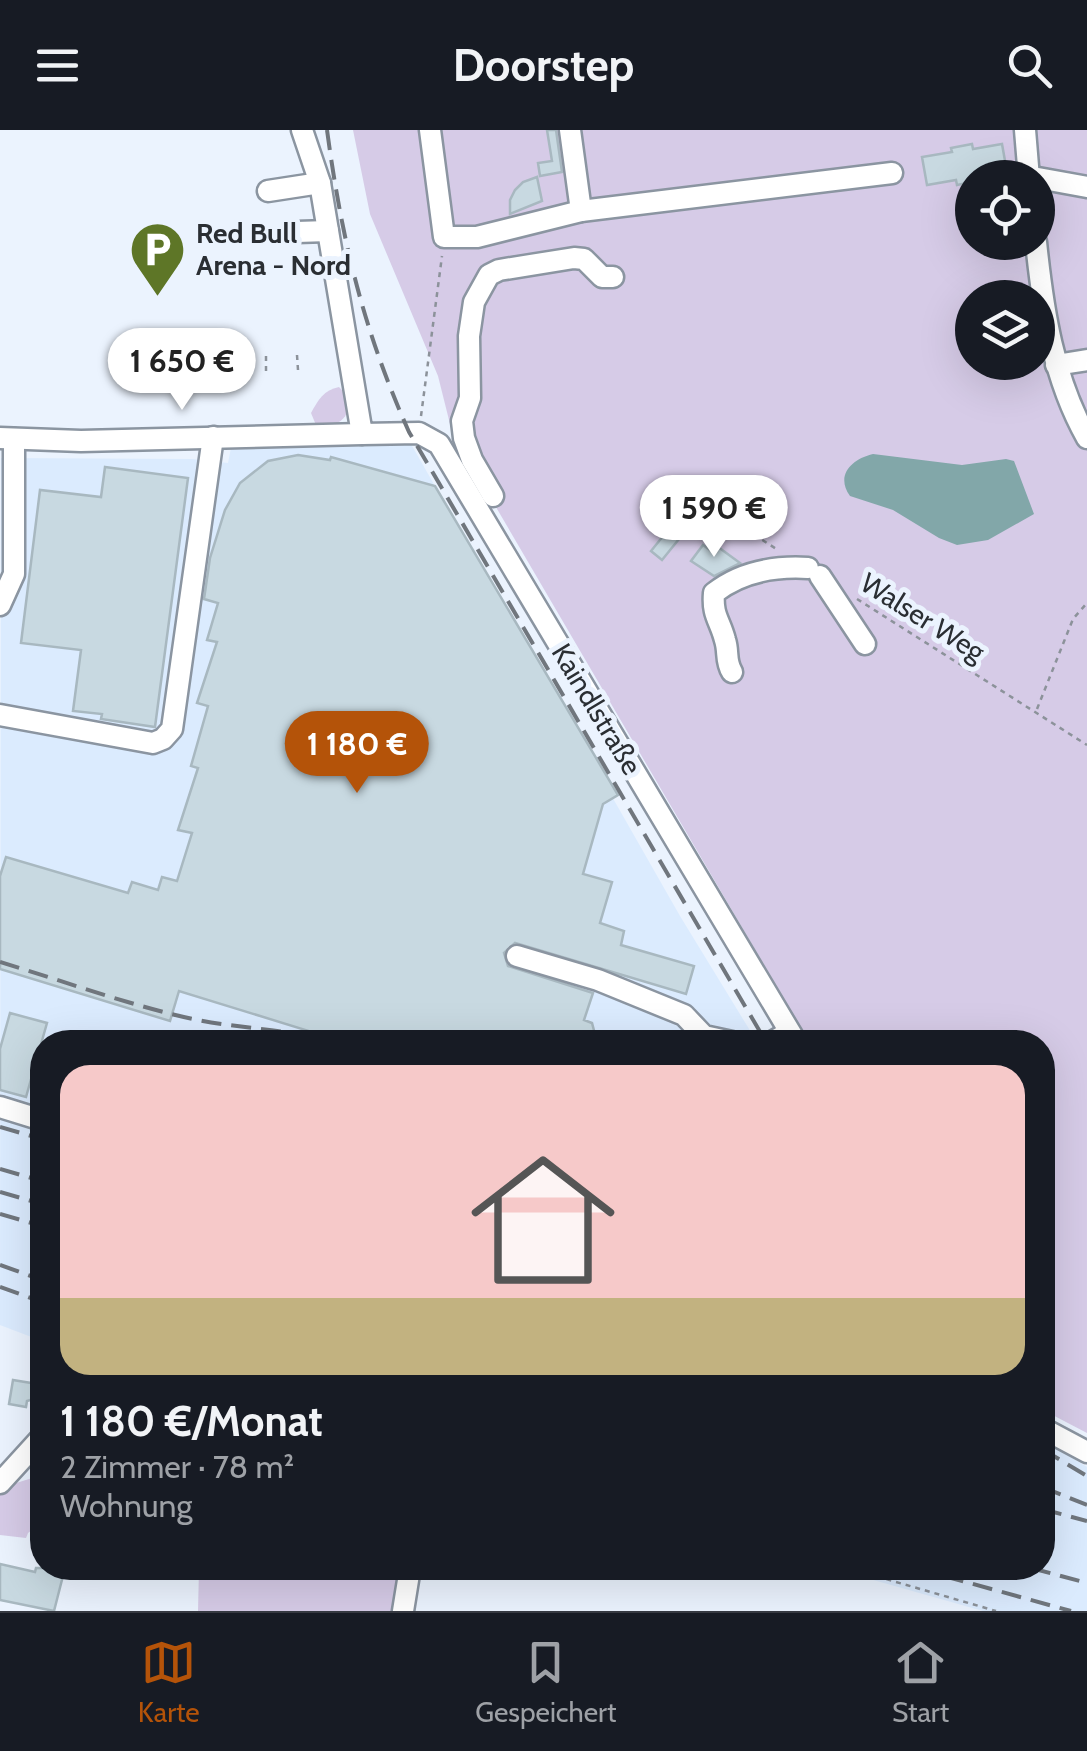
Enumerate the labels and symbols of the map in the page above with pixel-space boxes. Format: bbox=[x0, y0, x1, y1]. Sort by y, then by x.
place label: Red Bull Arena - Nord bbox=[196, 216, 351, 282]
parking icon: Red Bull Arena - Nord bbox=[127, 219, 187, 298]
pin: 1 650 € bbox=[90, 328, 274, 413]
pin: 1 590 € bbox=[622, 475, 806, 560]
street label: Walser Weg bbox=[855, 565, 992, 669]
street label: Kaindlstraße bbox=[545, 637, 649, 781]
pin: 1 180 € bbox=[265, 711, 449, 796]

